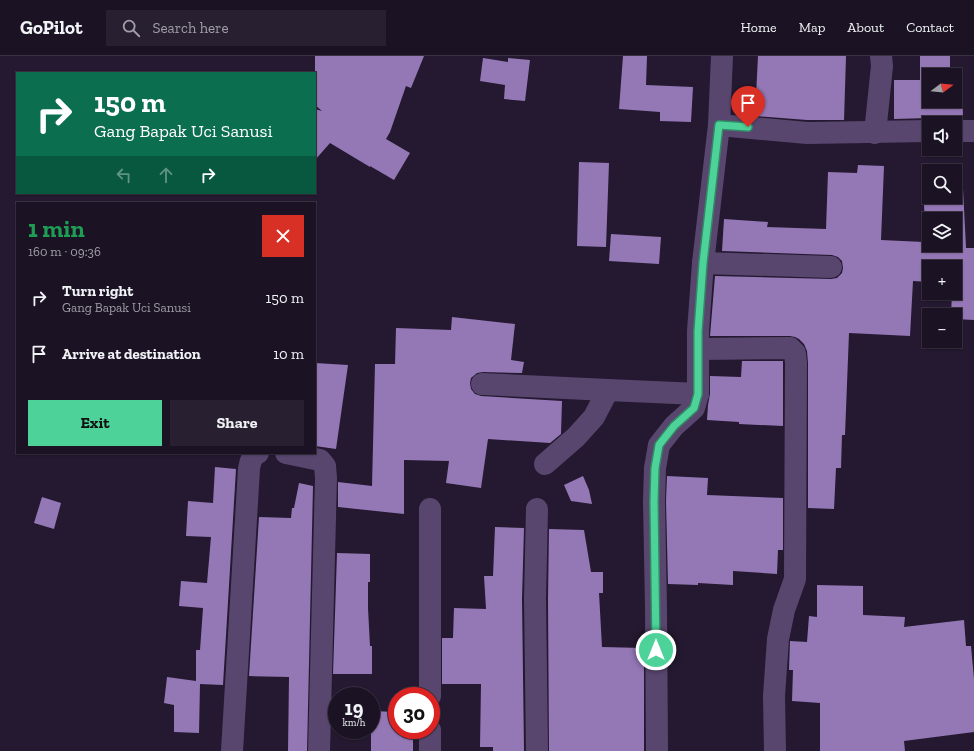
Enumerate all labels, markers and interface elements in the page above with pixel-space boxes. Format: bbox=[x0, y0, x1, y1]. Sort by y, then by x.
search box bbox=[106, 10, 386, 46]
text: GoPilot bbox=[20, 16, 82, 39]
icon: search bbox=[120, 17, 142, 39]
text: Search here bbox=[152, 19, 228, 37]
text: Home bbox=[741, 19, 777, 36]
text: Map bbox=[799, 19, 825, 36]
text: About bbox=[847, 19, 884, 36]
text: Contact bbox=[906, 19, 954, 36]
north arrow bbox=[922, 68, 962, 108]
map controls bbox=[922, 68, 962, 348]
text: 150 m bbox=[94, 86, 166, 119]
pin bbox=[731, 86, 765, 127]
icon: right bbox=[28, 88, 80, 140]
icon: arrive bbox=[737, 92, 759, 114]
button: sound bbox=[922, 116, 962, 156]
text: Gang Bapak Uci Sanusi bbox=[94, 120, 272, 142]
icon: left bbox=[113, 164, 135, 186]
icon: ahead bbox=[155, 164, 177, 186]
icon: right bbox=[197, 164, 219, 186]
button: search bbox=[922, 164, 962, 204]
button: layers bbox=[922, 212, 962, 252]
text: 1 min bbox=[28, 214, 85, 243]
button: close bbox=[262, 215, 304, 257]
text: 160 m · 09:36 bbox=[28, 244, 101, 259]
button: + bbox=[922, 260, 962, 300]
text: Turn right bbox=[62, 282, 133, 300]
icon: right bbox=[28, 287, 50, 309]
text: 150 m bbox=[266, 289, 304, 307]
text: Gang Bapak Uci Sanusi bbox=[62, 300, 191, 315]
button: − bbox=[922, 308, 962, 348]
icon: arrive bbox=[28, 343, 50, 365]
text: Arrive at destination bbox=[62, 345, 201, 363]
text: 10 m bbox=[273, 345, 304, 363]
button: Exit bbox=[28, 400, 162, 446]
button: Share bbox=[170, 400, 304, 446]
position arrow bbox=[635, 629, 677, 671]
speed limit sign: 30 bbox=[388, 687, 440, 739]
text: 19 bbox=[345, 696, 363, 720]
text: km/h bbox=[343, 717, 365, 729]

